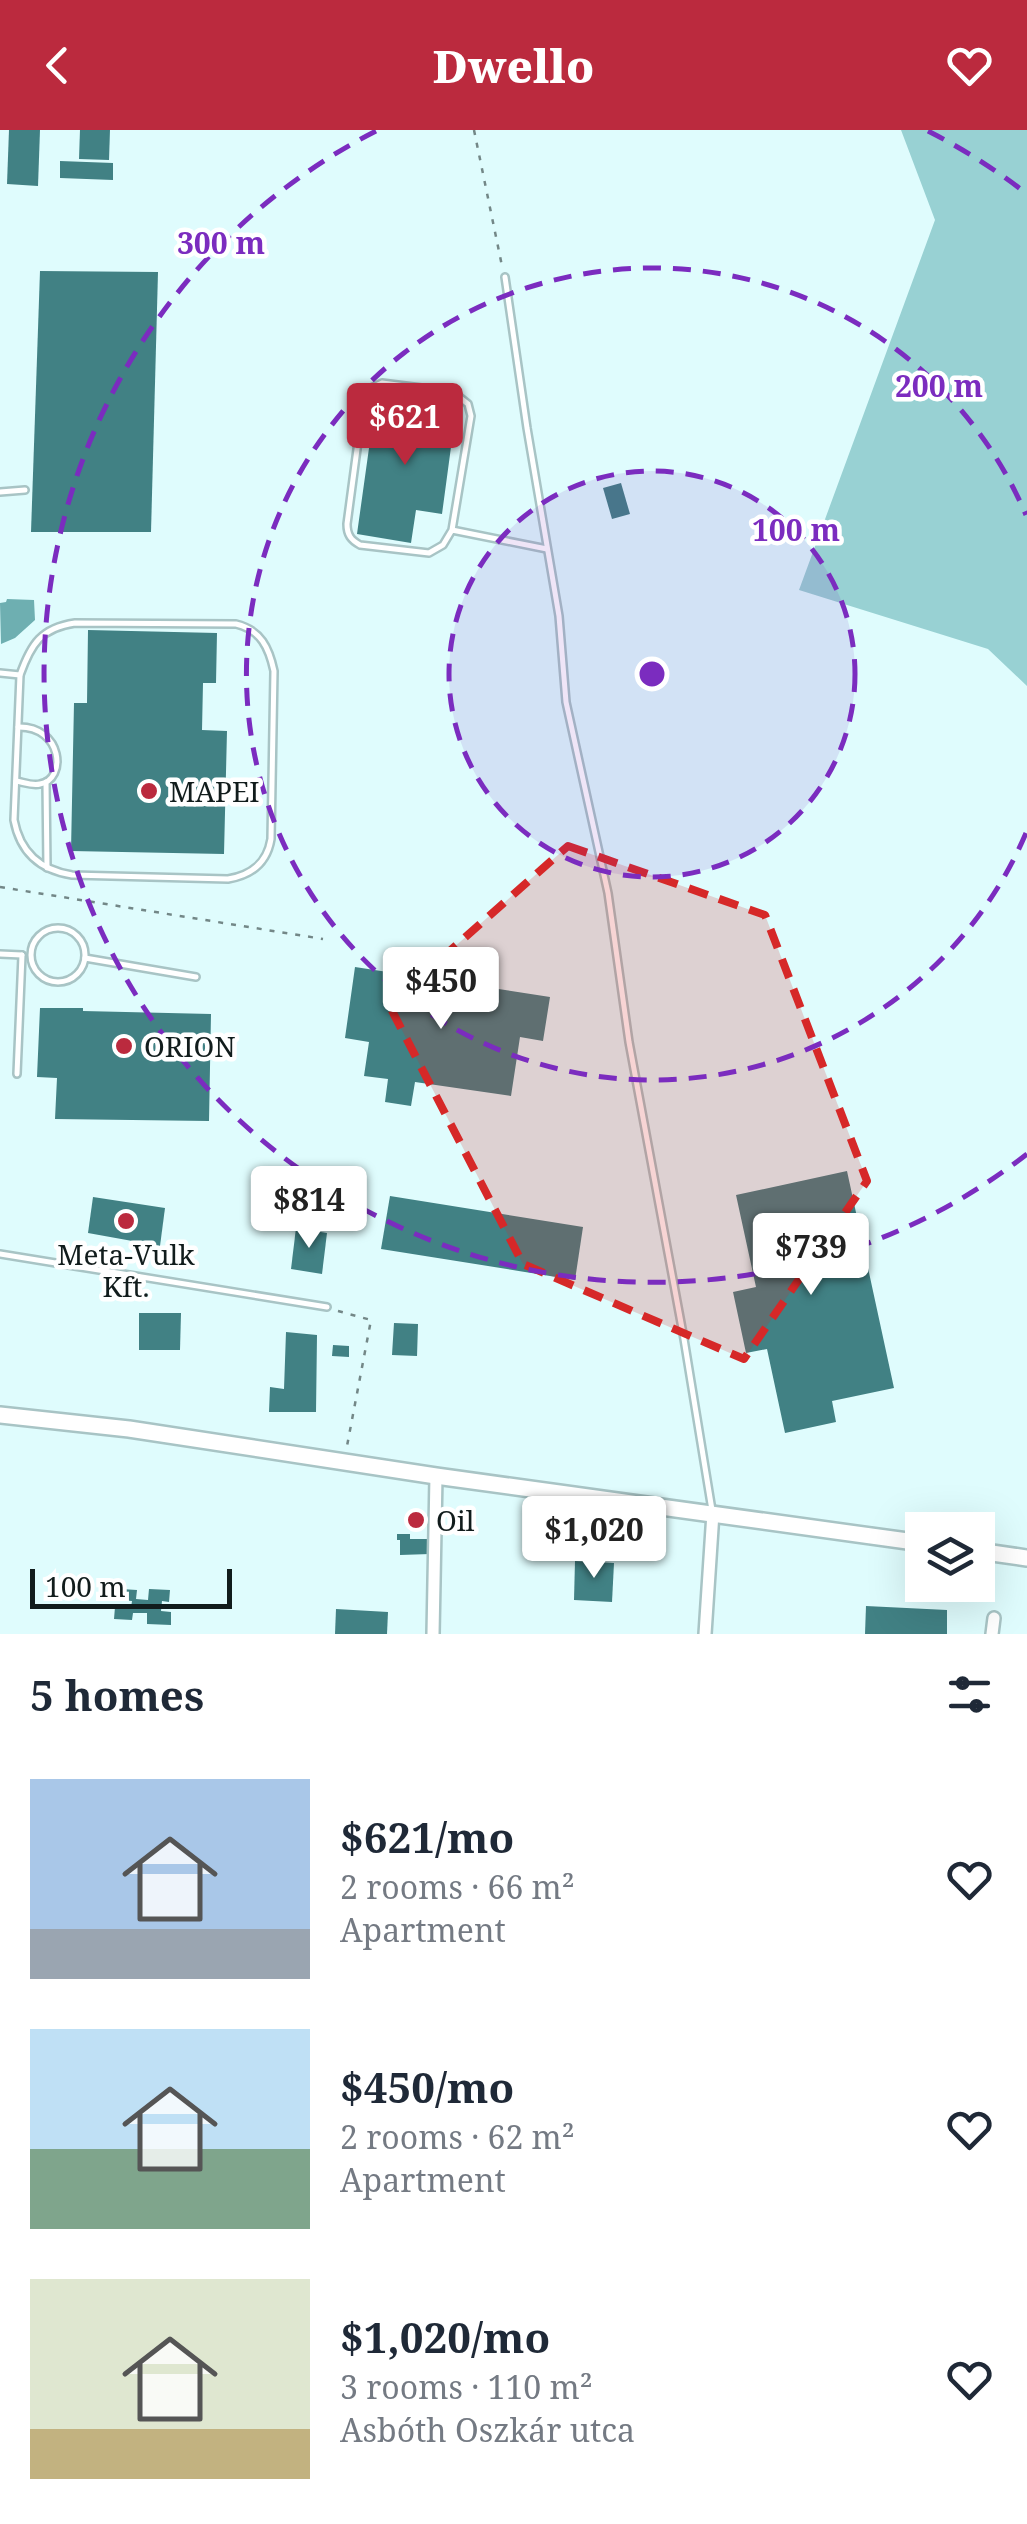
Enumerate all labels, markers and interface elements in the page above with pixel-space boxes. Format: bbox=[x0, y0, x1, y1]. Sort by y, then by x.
text: Dwello bbox=[433, 35, 594, 96]
icon: back bbox=[30, 38, 85, 93]
icon: heart bbox=[942, 38, 997, 93]
text: 300 m bbox=[177, 222, 265, 263]
text: 200 m bbox=[895, 365, 983, 406]
pin: $621 bbox=[346, 383, 464, 468]
text: $621 bbox=[369, 394, 441, 437]
text: 100 m bbox=[752, 509, 840, 550]
centre of rings bbox=[634, 656, 670, 692]
place label: MAPEI bbox=[169, 772, 260, 810]
marker: MAPEI bbox=[138, 780, 160, 802]
pin: $450 bbox=[382, 947, 500, 1032]
text: $450 bbox=[405, 958, 477, 1001]
place label: ORION bbox=[144, 1027, 236, 1065]
marker: ORION bbox=[113, 1035, 135, 1057]
pin: $814 bbox=[250, 1166, 368, 1251]
text: $814 bbox=[273, 1177, 345, 1220]
marker: Meta-Vulk Kft. bbox=[115, 1210, 137, 1232]
pin: $739 bbox=[752, 1213, 870, 1298]
text: $739 bbox=[775, 1224, 847, 1267]
place label: Meta-Vulk Kft. bbox=[57, 1235, 195, 1305]
pin: $1,020 bbox=[513, 1496, 675, 1581]
place label: Oil bbox=[436, 1501, 475, 1539]
text: $1,020 bbox=[544, 1507, 644, 1550]
marker: Oil bbox=[405, 1509, 427, 1531]
map controls bbox=[905, 1512, 995, 1602]
button: layers bbox=[905, 1512, 995, 1602]
scale bar bbox=[30, 1564, 232, 1608]
text: 100 m bbox=[45, 1567, 126, 1605]
text: 5 homes bbox=[30, 1666, 204, 1723]
icon: filters bbox=[942, 1667, 997, 1722]
text: $621/mo bbox=[340, 1808, 514, 1865]
icon: home bbox=[110, 1819, 230, 1939]
icon: heart bbox=[942, 1852, 997, 1907]
text: 2 rooms · 66 m² bbox=[340, 1865, 575, 1908]
text: Apartment bbox=[340, 1908, 506, 1951]
text: $450/mo bbox=[340, 2058, 514, 2115]
icon: home bbox=[110, 2069, 230, 2189]
icon: heart bbox=[942, 2102, 997, 2157]
text: 2 rooms · 62 m² bbox=[340, 2115, 575, 2158]
text: Apartment bbox=[340, 2158, 506, 2201]
text: $1,020/mo bbox=[340, 2308, 550, 2365]
icon: home bbox=[110, 2319, 230, 2439]
icon: heart bbox=[942, 2352, 997, 2407]
text: 3 rooms · 110 m² bbox=[340, 2365, 593, 2408]
text: Asbóth Oszkár utca bbox=[340, 2408, 635, 2451]

